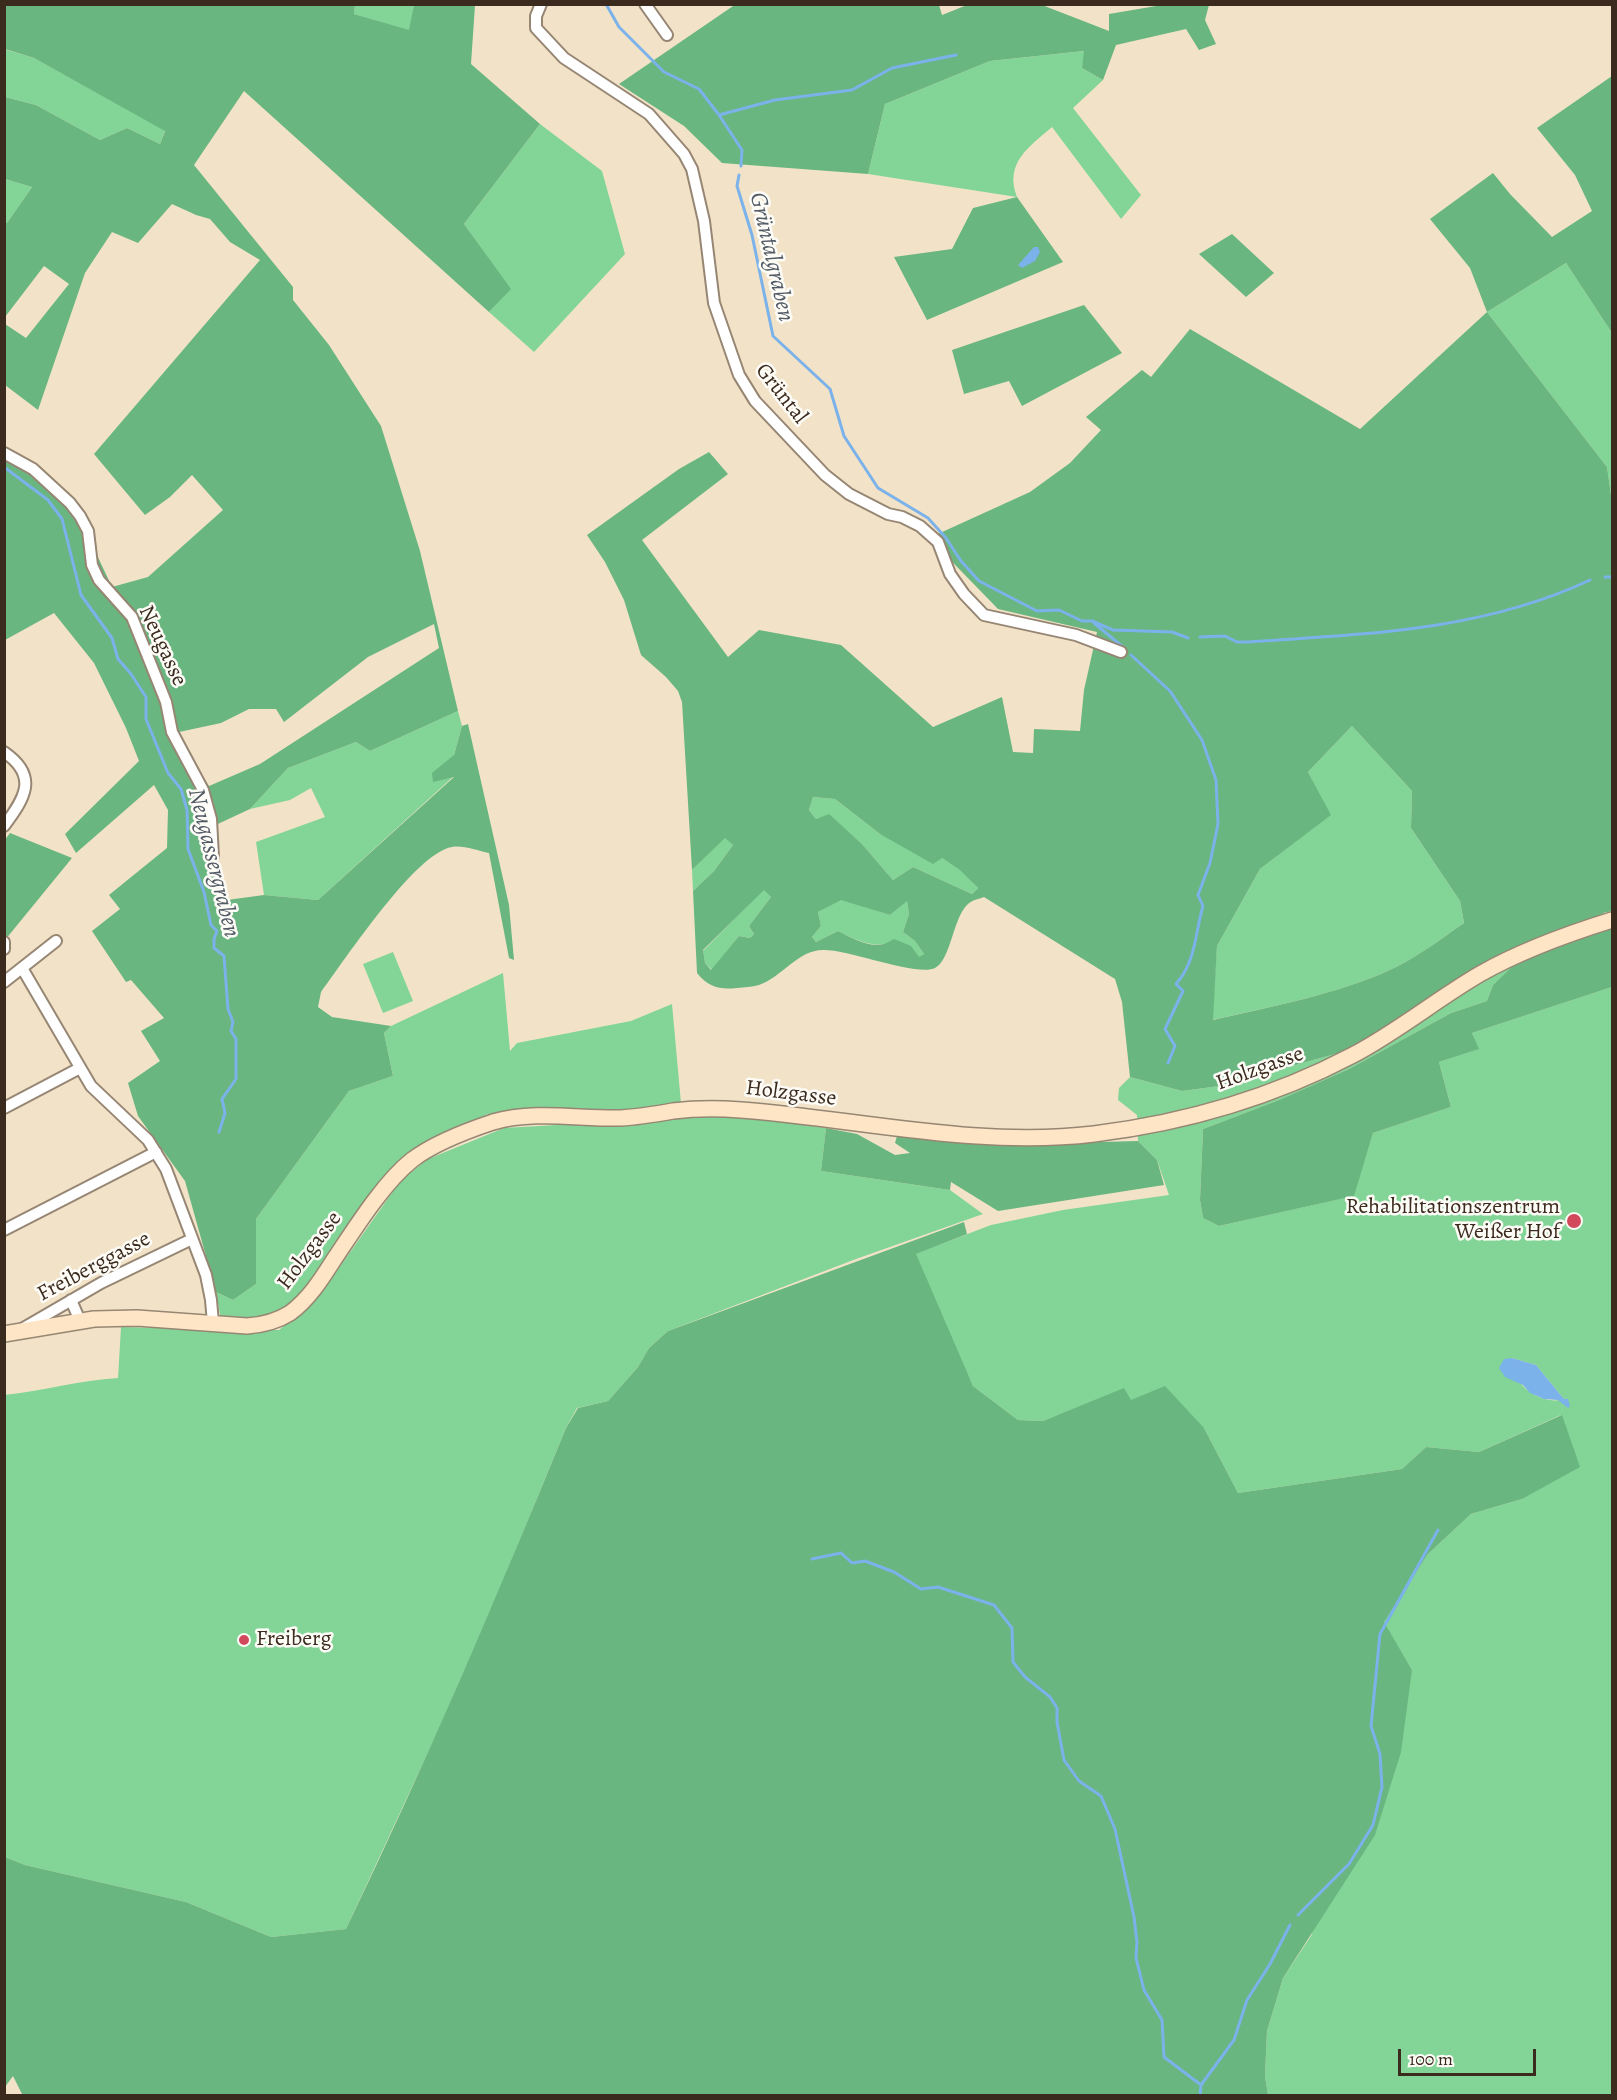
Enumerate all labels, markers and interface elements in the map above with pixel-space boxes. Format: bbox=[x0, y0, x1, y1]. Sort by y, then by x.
water label: Grüntalgraben bbox=[742, 190, 800, 324]
street label: Grüntal bbox=[749, 358, 813, 430]
street label: Neugasse bbox=[132, 602, 192, 690]
water label: Neugassergraben bbox=[181, 786, 245, 940]
street label: Holzgasse bbox=[1213, 1041, 1307, 1097]
street label: Holzgasse bbox=[744, 1075, 838, 1113]
place label: Rehabilitationszentrum Weißer Hof bbox=[1346, 1195, 1560, 1246]
street label: Holzgasse bbox=[272, 1207, 348, 1295]
marker: Rehabilitationszentrum Weißer Hof bbox=[1565, 1212, 1583, 1230]
street label: Freiberggasse bbox=[33, 1226, 155, 1308]
place label: Freiberg bbox=[256, 1627, 332, 1653]
marker: Freiberg bbox=[237, 1633, 251, 1647]
scale bar bbox=[1401, 2037, 1539, 2075]
text: 100 m bbox=[1409, 2047, 1453, 2071]

